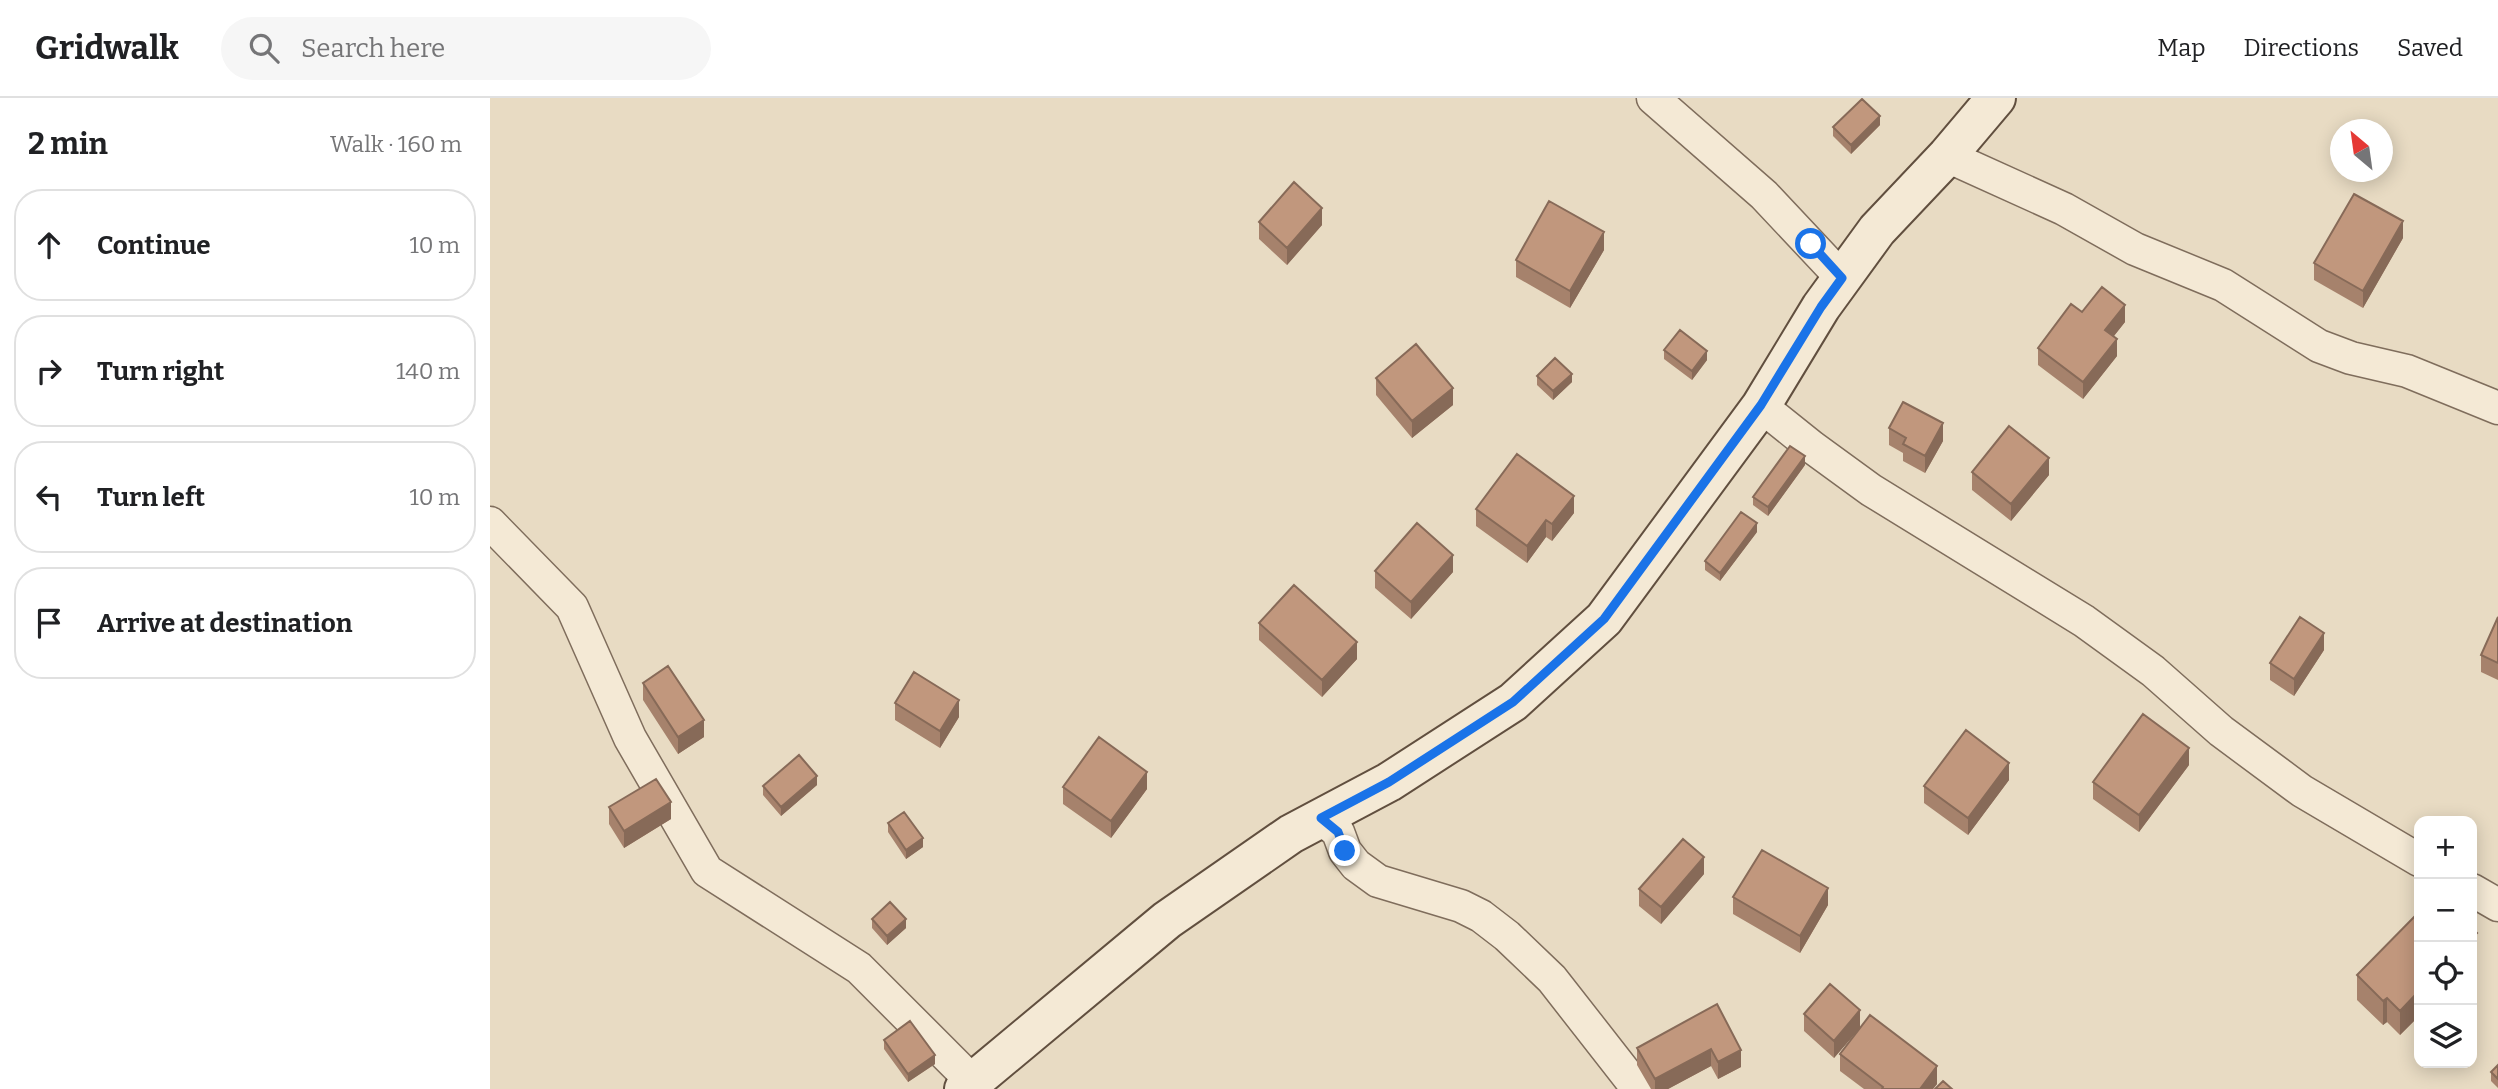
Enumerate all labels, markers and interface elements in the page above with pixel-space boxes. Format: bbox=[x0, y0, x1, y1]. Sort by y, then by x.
search box bbox=[221, 17, 711, 80]
text: Gridwalk bbox=[35, 28, 179, 68]
icon: search bbox=[245, 29, 283, 67]
text: Search here bbox=[301, 33, 445, 64]
text: Map bbox=[2157, 34, 2206, 62]
text: Directions bbox=[2244, 34, 2359, 62]
text: Saved bbox=[2397, 34, 2463, 62]
north arrow bbox=[2330, 119, 2393, 182]
text: 2 min bbox=[28, 126, 108, 162]
text: Walk · 160 m bbox=[330, 130, 462, 158]
icon: ahead bbox=[30, 226, 68, 264]
route start bbox=[1795, 228, 1826, 259]
text: Continue bbox=[97, 230, 211, 261]
text: 10 m bbox=[409, 231, 460, 259]
icon: right bbox=[30, 352, 68, 390]
text: Turn right bbox=[97, 356, 224, 387]
text: 140 m bbox=[396, 357, 460, 385]
icon: left bbox=[30, 478, 68, 516]
text: Turn left bbox=[97, 482, 205, 513]
text: 10 m bbox=[409, 483, 460, 511]
icon: arrive bbox=[30, 604, 68, 642]
text: Arrive at destination bbox=[97, 608, 352, 639]
map controls bbox=[2414, 816, 2477, 1068]
button: + bbox=[2414, 816, 2477, 879]
route end bbox=[1329, 835, 1360, 866]
button: − bbox=[2414, 879, 2477, 942]
button: locate bbox=[2414, 942, 2477, 1005]
button: layers bbox=[2414, 1005, 2477, 1068]

